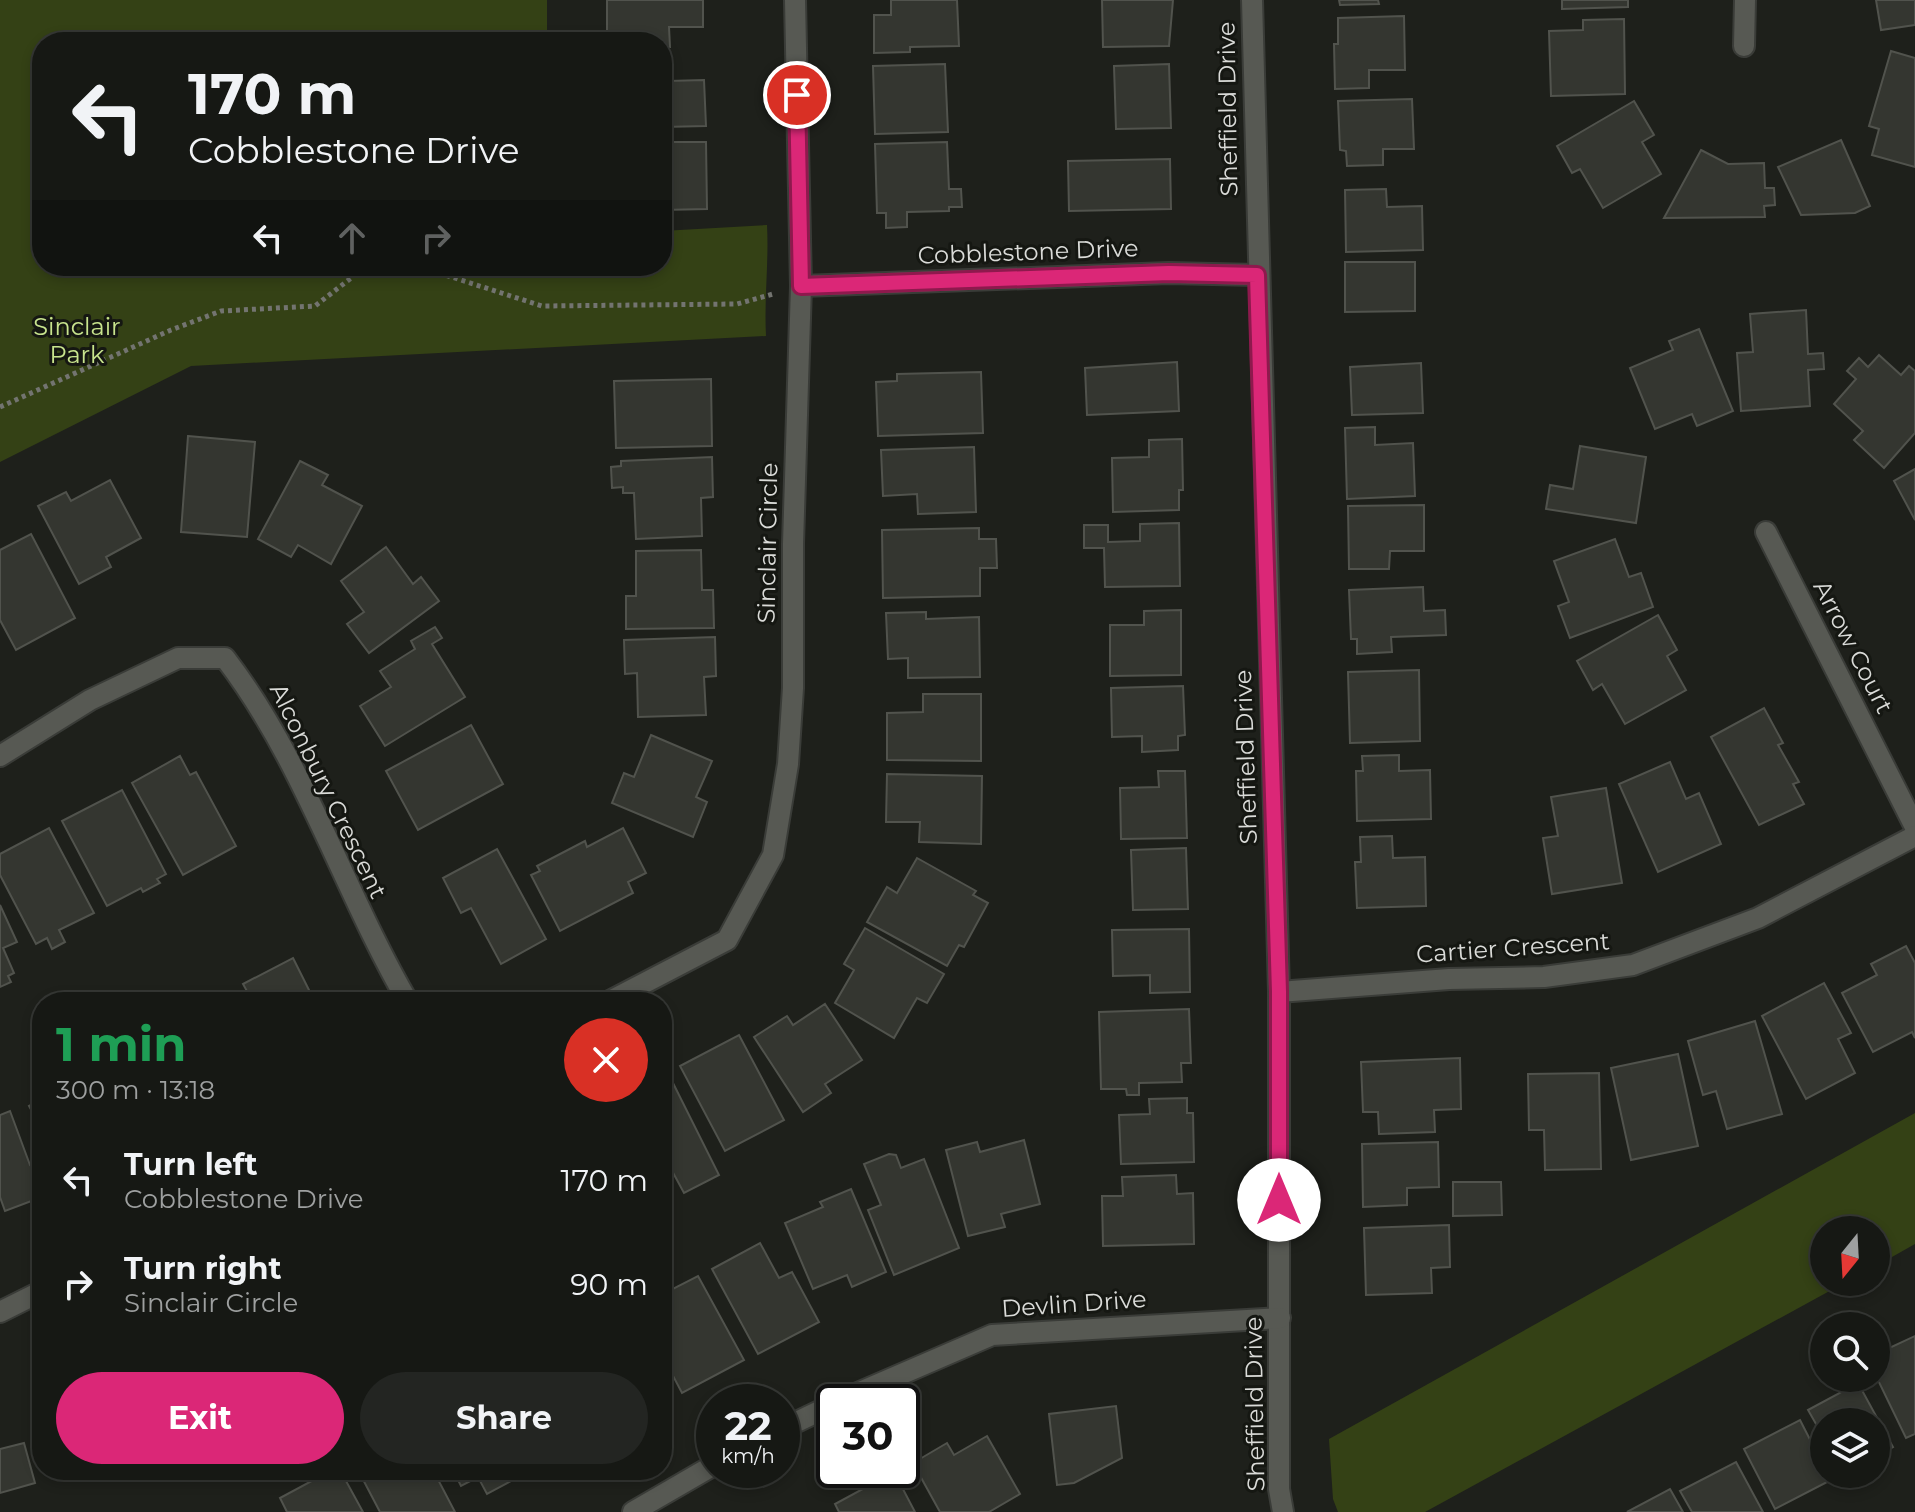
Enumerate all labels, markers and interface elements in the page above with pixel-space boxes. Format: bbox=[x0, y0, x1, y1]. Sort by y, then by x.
street label: Sheffield Drive bbox=[1211, 21, 1244, 197]
text: 170 m bbox=[188, 60, 356, 128]
pin bbox=[763, 61, 831, 129]
icon: left bbox=[56, 64, 160, 168]
icon: arrive bbox=[775, 73, 819, 117]
text: Cobblestone Drive bbox=[188, 128, 519, 172]
icon: left bbox=[246, 216, 290, 260]
icon: ahead bbox=[330, 216, 374, 260]
icon: right bbox=[414, 216, 458, 260]
street label: Cobblestone Drive bbox=[917, 233, 1139, 270]
park label: Sinclair Park bbox=[33, 312, 121, 369]
street label: Sinclair Circle bbox=[752, 462, 783, 624]
street label: Arrow Court bbox=[1808, 575, 1899, 718]
street label: Sheffield Drive bbox=[1228, 669, 1263, 845]
street label: Alconbury Crescent bbox=[264, 678, 393, 903]
street label: Cartier Crescent bbox=[1415, 926, 1611, 969]
text: 1 min bbox=[56, 1015, 186, 1073]
button: close bbox=[564, 1018, 648, 1102]
text: 300 m · 13:18 bbox=[56, 1074, 215, 1106]
text: Turn left bbox=[124, 1146, 257, 1183]
icon: left bbox=[56, 1158, 100, 1202]
position arrow bbox=[1237, 1158, 1321, 1242]
text: 170 m bbox=[561, 1162, 648, 1199]
text: Cobblestone Drive bbox=[124, 1183, 363, 1215]
north arrow bbox=[1810, 1216, 1890, 1296]
map controls bbox=[1810, 1216, 1890, 1488]
text: Turn right bbox=[124, 1250, 281, 1287]
icon: right bbox=[56, 1262, 100, 1306]
text: 90 m bbox=[570, 1266, 648, 1303]
street label: Devlin Drive bbox=[1000, 1284, 1147, 1323]
text: Sinclair Circle bbox=[124, 1287, 298, 1319]
button: search bbox=[1810, 1312, 1890, 1392]
street label: Sheffield Drive bbox=[1238, 1316, 1271, 1492]
button: Exit bbox=[56, 1372, 344, 1464]
button: Share bbox=[360, 1372, 648, 1464]
speed limit sign: 30 bbox=[816, 1384, 920, 1488]
text: 22 bbox=[724, 1401, 772, 1450]
button: layers bbox=[1810, 1408, 1890, 1488]
text: km/h bbox=[721, 1444, 775, 1468]

